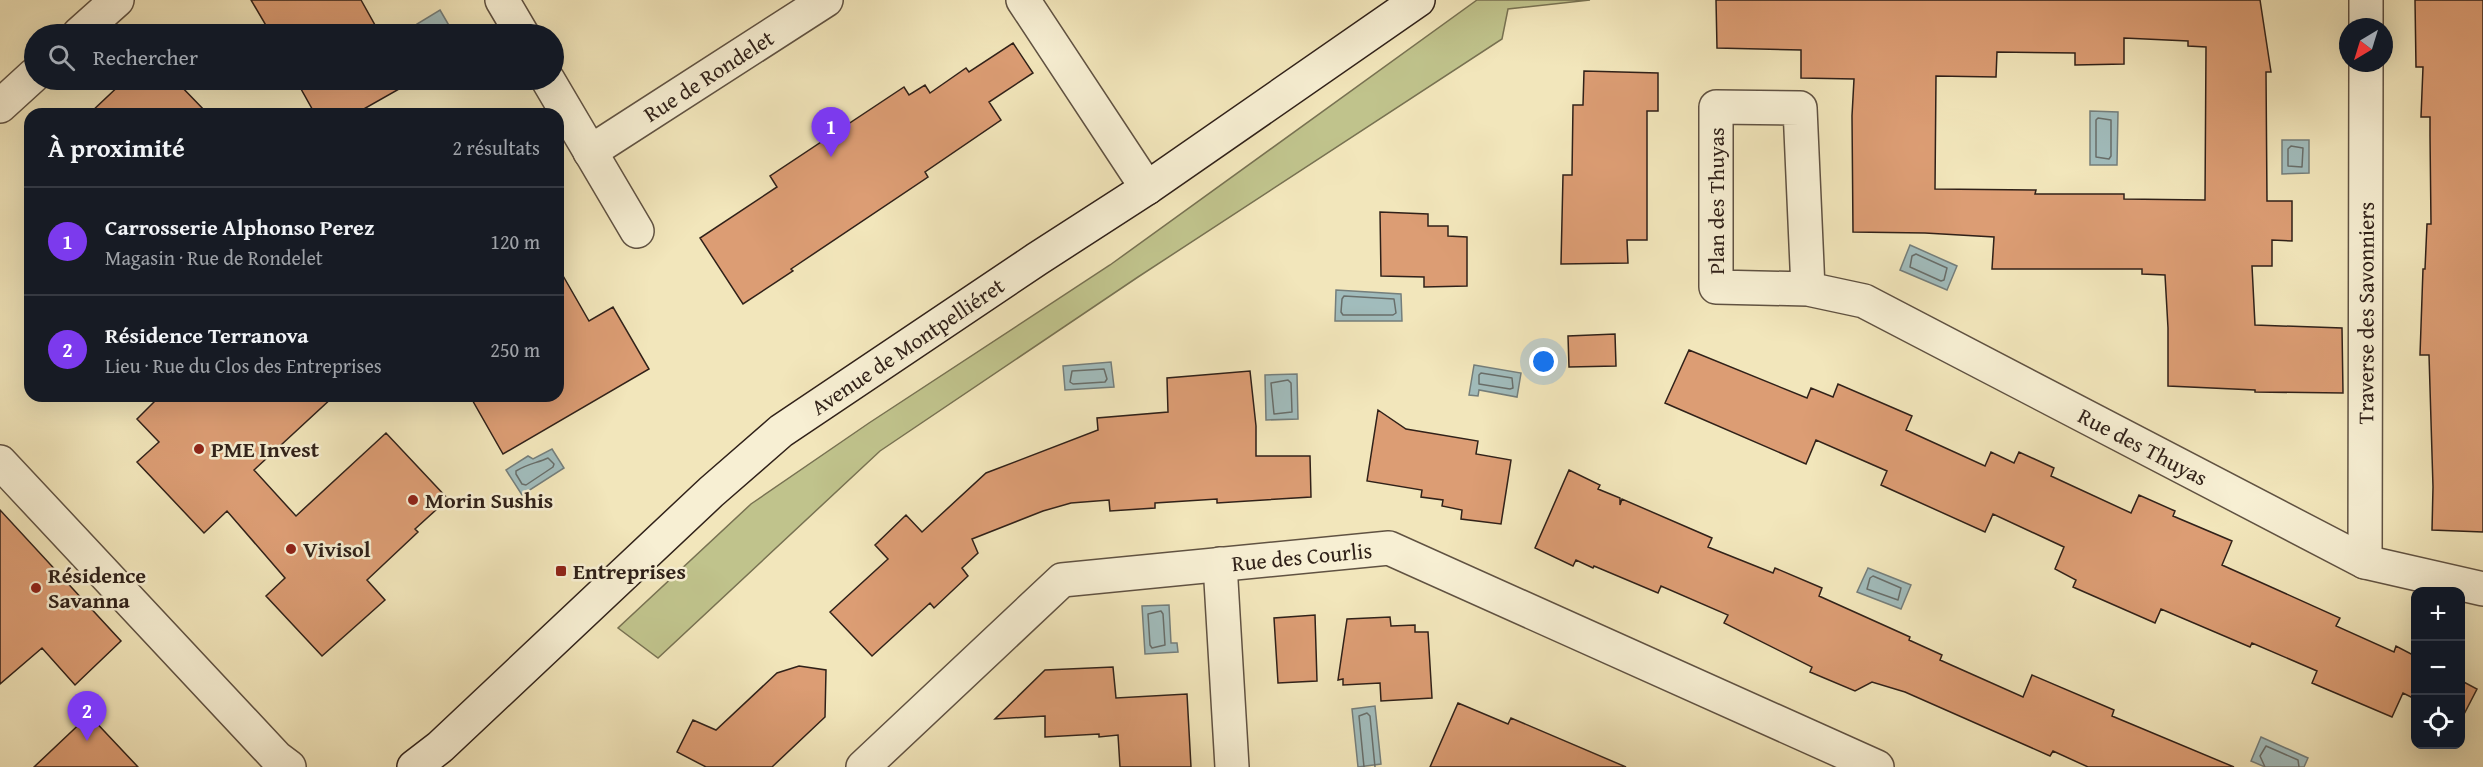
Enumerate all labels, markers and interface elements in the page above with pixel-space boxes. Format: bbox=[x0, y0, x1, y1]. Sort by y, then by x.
north arrow bbox=[2339, 18, 2393, 72]
street label: Rue de Rondelet bbox=[637, 22, 780, 130]
search box bbox=[24, 24, 564, 90]
icon: search bbox=[45, 41, 78, 74]
text: Rechercher bbox=[93, 41, 198, 73]
pin: 1 bbox=[812, 108, 850, 157]
street label: Plan des Thuyas bbox=[1700, 127, 1732, 275]
text: À proximité bbox=[48, 128, 185, 167]
text: 2 résultats bbox=[452, 133, 540, 162]
street label: Traverse des Savonniers bbox=[2349, 202, 2382, 424]
text: Carrosserie Alphonso Perez bbox=[105, 211, 374, 243]
text: 1 bbox=[62, 227, 73, 256]
text: 120 m bbox=[490, 227, 540, 256]
text: Magasin · Rue de Rondelet bbox=[105, 243, 323, 272]
street label: Avenue de Montpelliéret bbox=[804, 269, 1011, 423]
text: Résidence Terranova bbox=[105, 319, 309, 351]
text: 2 bbox=[62, 335, 73, 364]
text: 250 m bbox=[490, 335, 540, 364]
your location bbox=[1529, 347, 1558, 376]
text: Lieu · Rue du Clos des Entreprises bbox=[105, 351, 382, 380]
street label: Rue des Thuyas bbox=[2073, 399, 2213, 493]
place label: PME Invest bbox=[211, 433, 320, 465]
marker: PME Invest bbox=[192, 442, 206, 456]
place label: Morin Sushis bbox=[425, 484, 553, 516]
marker: Morin Sushis bbox=[406, 493, 420, 507]
place label: Vivisol bbox=[303, 533, 371, 565]
street label: Rue des Courlis bbox=[1230, 534, 1373, 579]
marker: Vivisol bbox=[284, 542, 298, 556]
place label: Entreprises bbox=[573, 555, 686, 587]
place label: Résidence Savanna bbox=[48, 559, 146, 616]
marker: Entreprises bbox=[554, 564, 568, 578]
marker: Résidence Savanna bbox=[29, 581, 43, 595]
map controls bbox=[2411, 587, 2465, 749]
button: + bbox=[2411, 587, 2465, 641]
button: − bbox=[2411, 641, 2465, 695]
pin: 2 bbox=[68, 692, 106, 741]
button: locate bbox=[2411, 695, 2465, 749]

